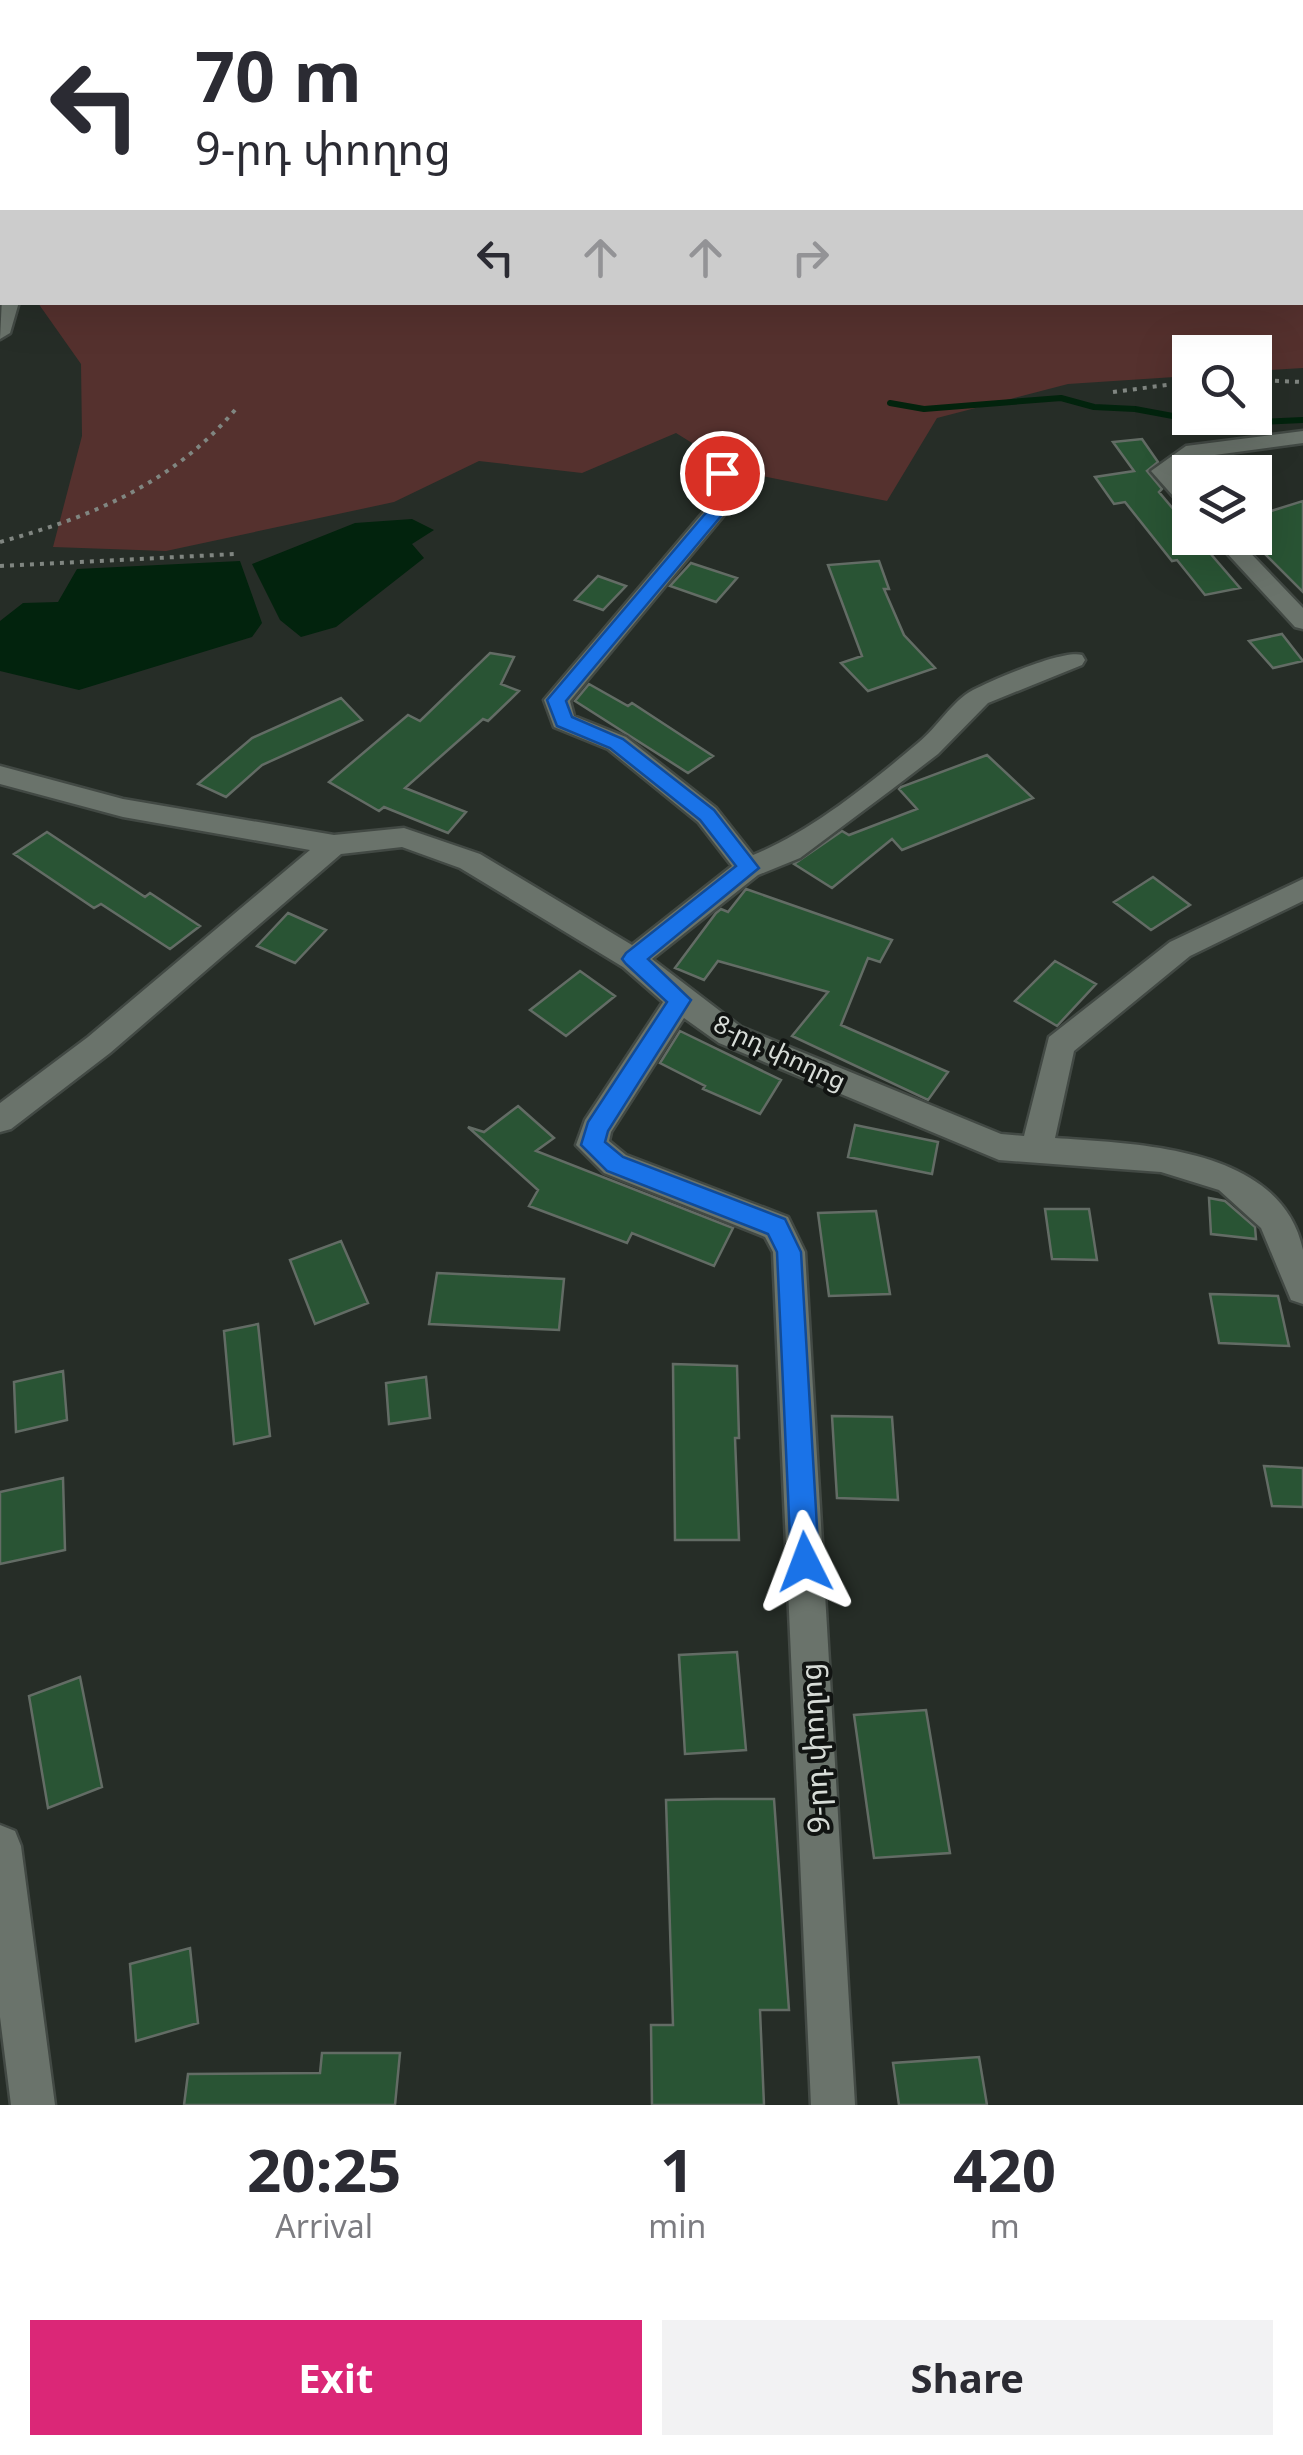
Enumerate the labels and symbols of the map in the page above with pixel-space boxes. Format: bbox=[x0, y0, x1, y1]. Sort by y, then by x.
pin bbox=[680, 431, 765, 516]
street label: 8-րդ փողոց bbox=[709, 1006, 852, 1097]
position arrow bbox=[753, 1510, 857, 1614]
street label: 9-րդ փողոց bbox=[789, 1662, 838, 1834]

